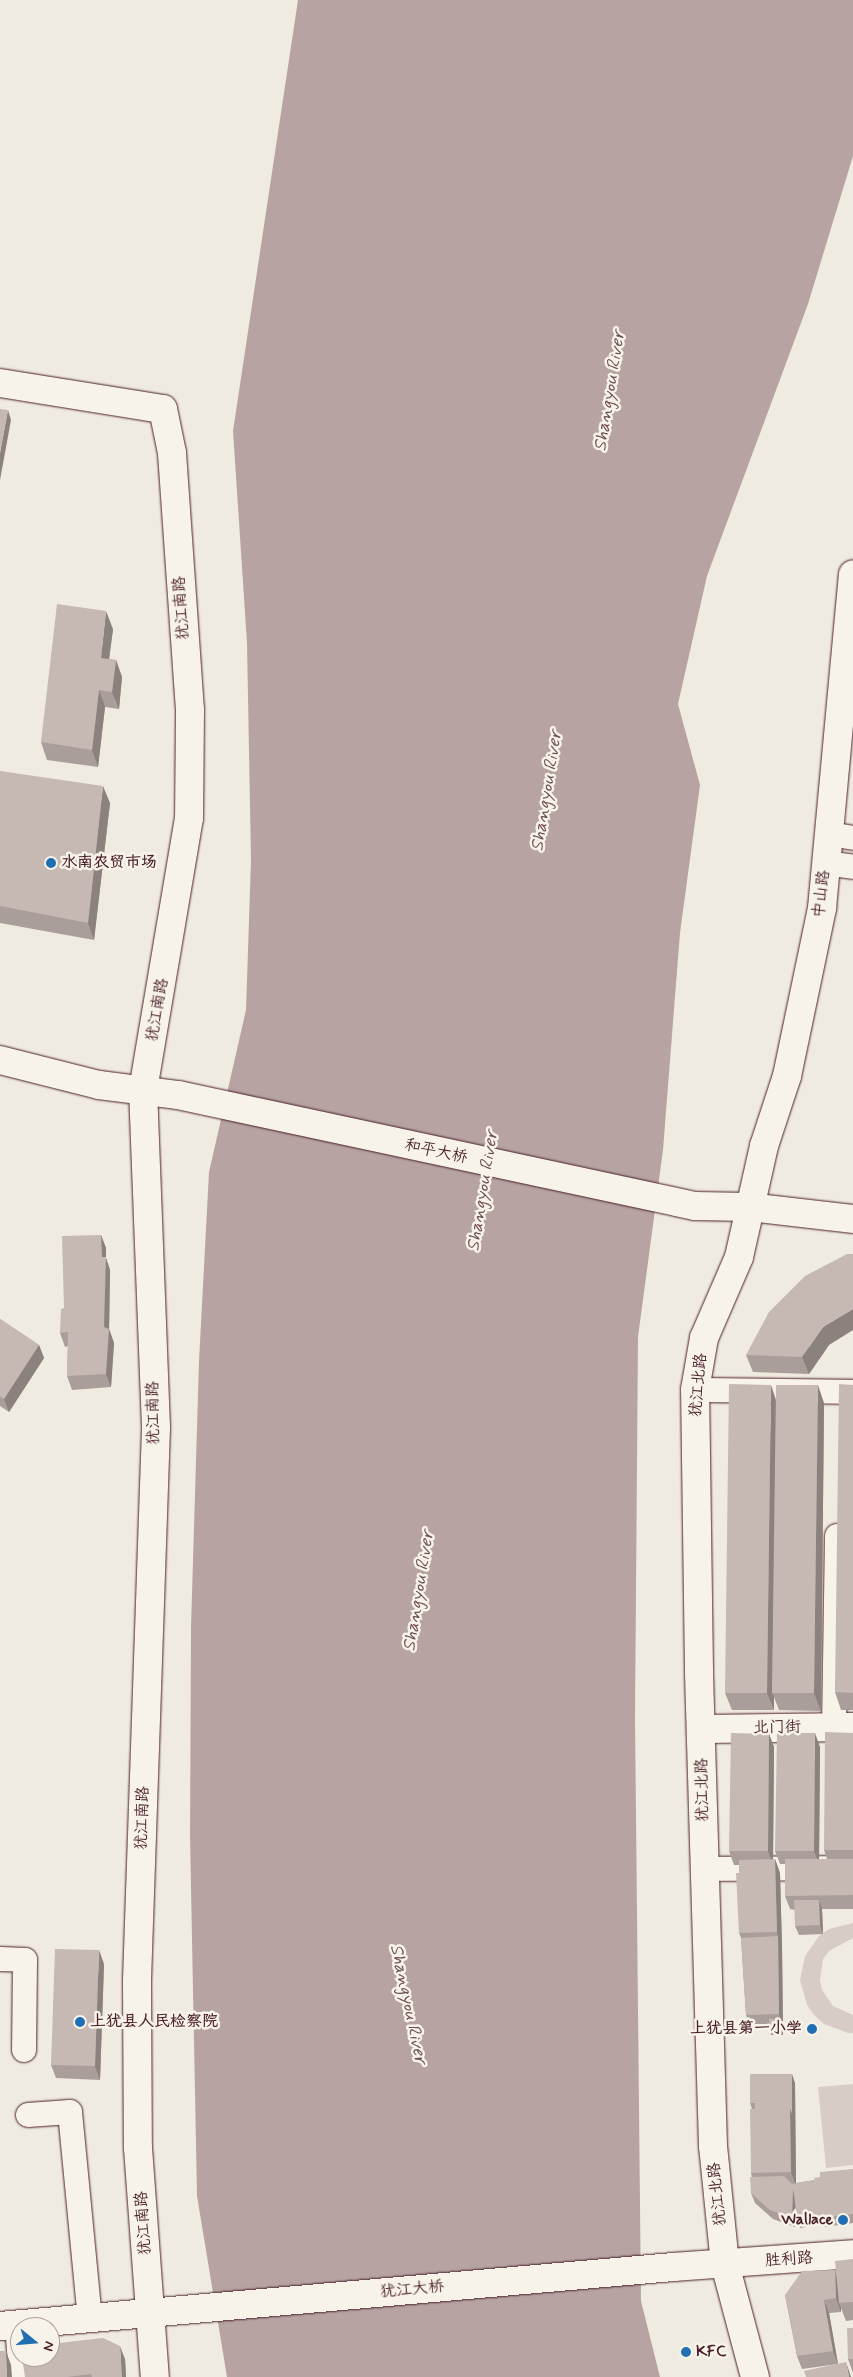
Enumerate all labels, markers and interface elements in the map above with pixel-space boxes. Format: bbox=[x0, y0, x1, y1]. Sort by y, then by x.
water label: Shangyou River bbox=[590, 329, 630, 453]
street label: 犹江南路 bbox=[170, 575, 194, 641]
water label: Shangyou River bbox=[527, 729, 567, 853]
place label: 水南农贸市场 bbox=[61, 853, 157, 873]
marker: 水南农贸市场 bbox=[45, 857, 57, 869]
street label: 中山路 bbox=[810, 869, 834, 919]
street label: 犹江南路 bbox=[143, 977, 173, 1043]
water label: Shangyou River bbox=[463, 1129, 503, 1253]
street label: 和平大桥 bbox=[403, 1136, 469, 1168]
street label: 犹江北路 bbox=[687, 1352, 711, 1418]
street label: 犹江南路 bbox=[144, 1381, 164, 1445]
water label: Shangyou River bbox=[399, 1529, 439, 1653]
street label: 北门街 bbox=[753, 1718, 801, 1738]
street label: 犹江北路 bbox=[693, 1758, 713, 1822]
street label: 犹江南路 bbox=[132, 1786, 154, 1850]
water label: Shangyou River bbox=[385, 1942, 431, 2066]
place label: 上犹县人民检察院 bbox=[90, 2012, 218, 2032]
marker: 上犹县人民检察院 bbox=[74, 2016, 86, 2028]
place label: 上犹县第一小学 bbox=[690, 2019, 802, 2039]
marker: 上犹县第一小学 bbox=[806, 2023, 818, 2035]
street label: 犹江北路 bbox=[705, 2161, 731, 2227]
street label: 犹江南路 bbox=[132, 2190, 156, 2256]
place label: Wallace bbox=[781, 2210, 833, 2230]
marker: Wallace bbox=[837, 2214, 849, 2226]
street label: 胜利路 bbox=[764, 2249, 814, 2271]
street label: 犹江大桥 bbox=[379, 2278, 445, 2302]
north arrow bbox=[10, 2317, 60, 2367]
text: N bbox=[38, 2339, 58, 2353]
place label: KFC bbox=[696, 2342, 726, 2362]
marker: KFC bbox=[680, 2346, 692, 2358]

